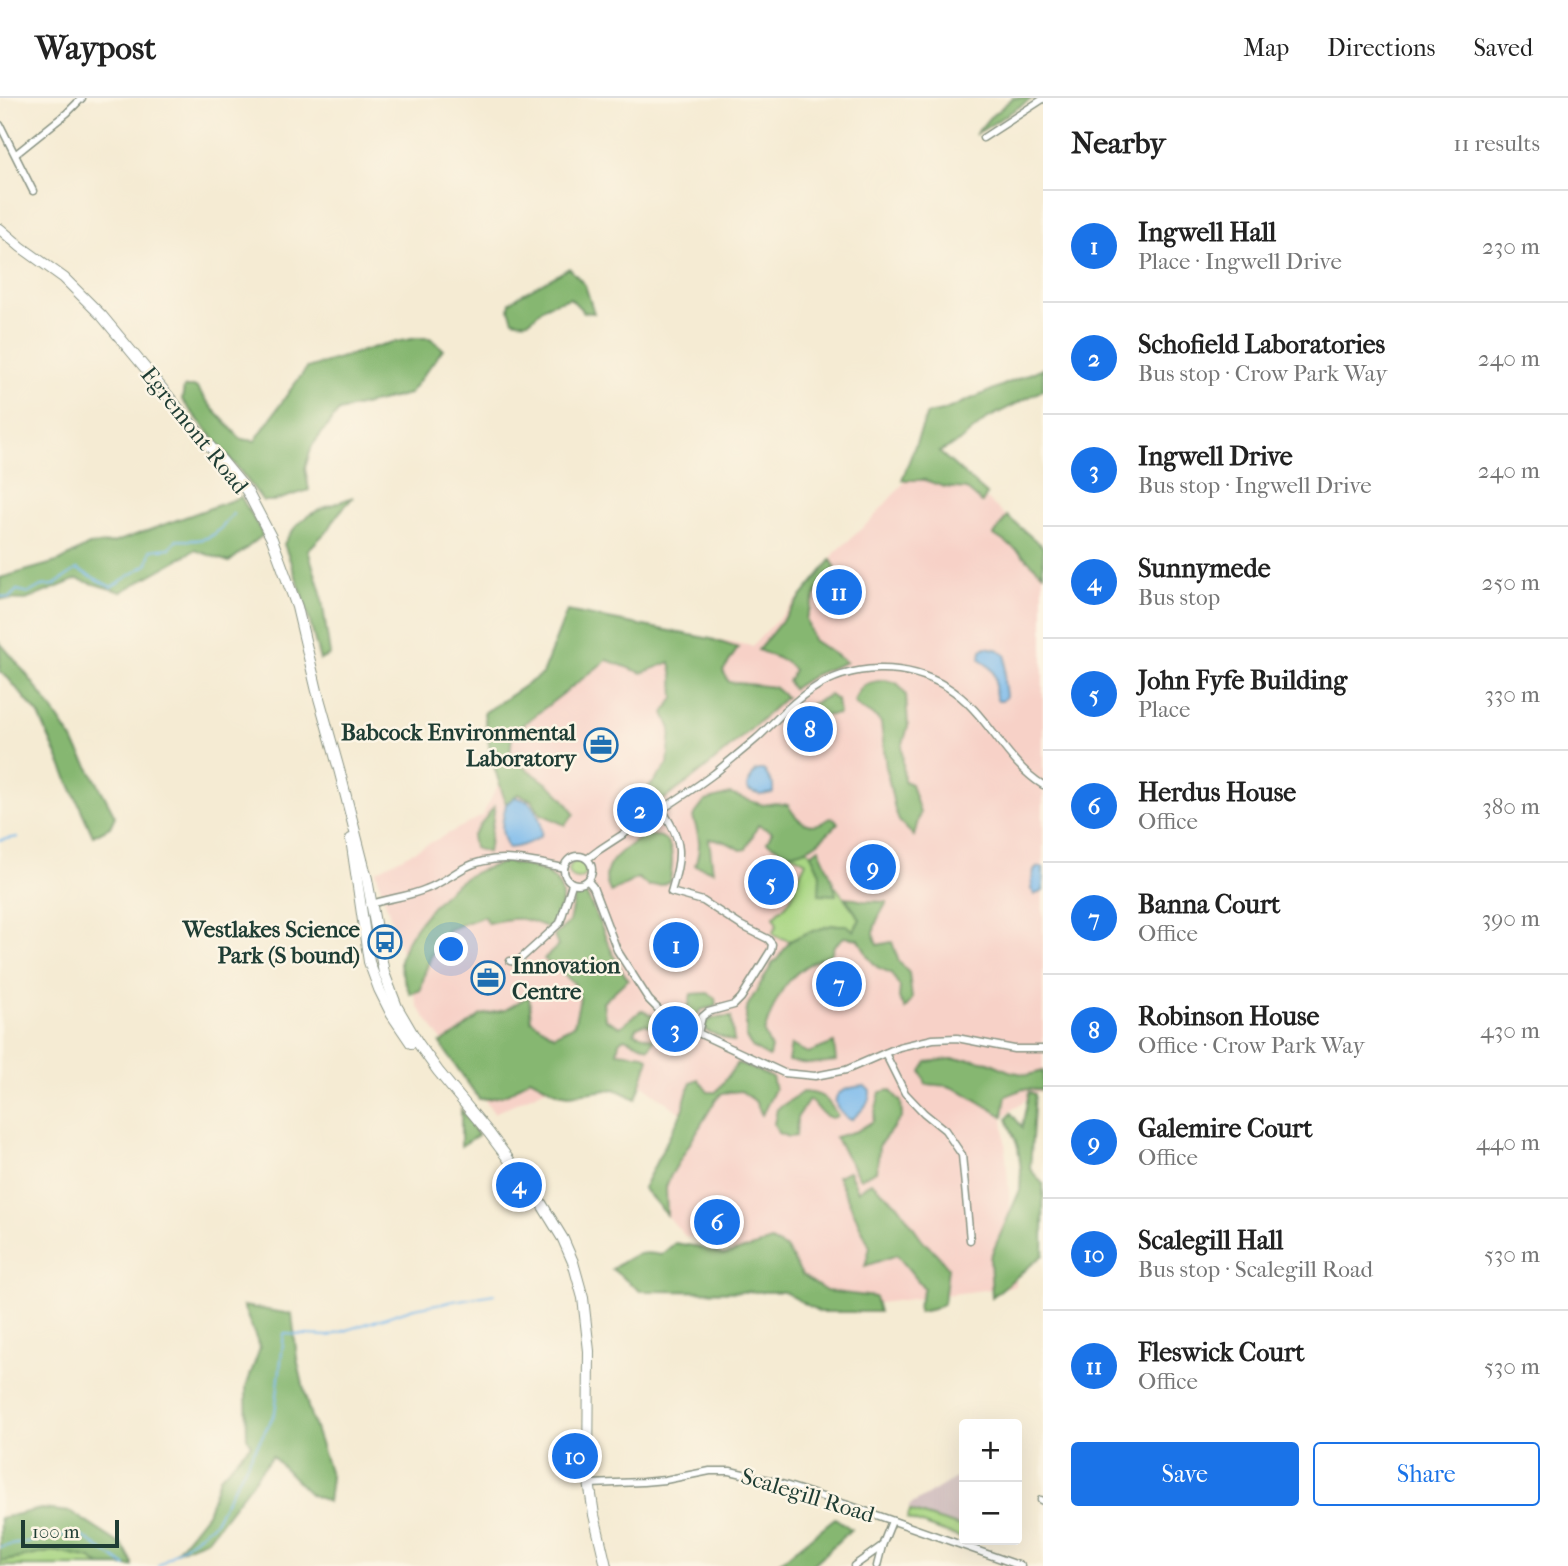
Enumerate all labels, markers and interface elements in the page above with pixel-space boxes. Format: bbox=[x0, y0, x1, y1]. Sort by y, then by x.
text: Waypost bbox=[35, 29, 156, 68]
text: Map bbox=[1243, 34, 1289, 62]
text: Directions bbox=[1327, 34, 1435, 62]
text: Saved bbox=[1473, 34, 1533, 62]
text: Nearby bbox=[1071, 126, 1166, 161]
text: 11 results bbox=[1453, 130, 1540, 157]
text: Ingwell Hall bbox=[1138, 217, 1276, 248]
text: 1 bbox=[1090, 233, 1098, 260]
text: 230 m bbox=[1482, 233, 1540, 260]
text: Place · Ingwell Drive bbox=[1138, 248, 1342, 275]
text: Schofield Laboratories bbox=[1138, 329, 1385, 360]
text: 2 bbox=[1088, 345, 1100, 372]
text: 240 m bbox=[1478, 345, 1540, 372]
text: Bus stop · Crow Park Way bbox=[1138, 360, 1387, 387]
street label: Egremont Road bbox=[135, 361, 254, 500]
text: Ingwell Drive bbox=[1138, 441, 1293, 472]
text: 3 bbox=[1089, 457, 1099, 484]
text: 240 m bbox=[1478, 457, 1540, 484]
text: Bus stop · Ingwell Drive bbox=[1138, 472, 1372, 499]
text: Sunnymede bbox=[1138, 553, 1271, 584]
pin: 11 bbox=[816, 566, 862, 618]
text: 4 bbox=[1087, 569, 1101, 596]
text: 250 m bbox=[1482, 569, 1540, 596]
text: Bus stop bbox=[1138, 584, 1220, 611]
text: John Fyfe Building bbox=[1138, 665, 1347, 696]
text: 5 bbox=[1089, 681, 1099, 708]
text: 330 m bbox=[1484, 681, 1540, 708]
text: Place bbox=[1138, 696, 1190, 723]
pin: 8 bbox=[787, 703, 833, 755]
place label: Babcock Environmental Laboratory bbox=[341, 719, 578, 772]
office icon: Babcock Environmental Laboratory bbox=[582, 726, 620, 764]
text: Herdus House bbox=[1138, 777, 1296, 808]
pin: 2 bbox=[617, 784, 663, 836]
text: 6 bbox=[1088, 793, 1100, 820]
text: 380 m bbox=[1482, 793, 1540, 820]
text: Office bbox=[1138, 808, 1198, 835]
pin: 9 bbox=[850, 841, 896, 893]
pin: 5 bbox=[748, 856, 794, 908]
text: Banna Court bbox=[1138, 889, 1280, 920]
text: 7 bbox=[1088, 905, 1100, 932]
text: 390 m bbox=[1482, 905, 1540, 932]
place label: Westlakes Science Park (S bound) bbox=[182, 916, 361, 969]
pin: 1 bbox=[653, 919, 699, 971]
text: Office bbox=[1138, 920, 1198, 947]
bus stop icon: Westlakes Science Park (S bound) bbox=[366, 923, 404, 961]
your location bbox=[434, 932, 468, 966]
place label: Innovation Centre bbox=[512, 952, 621, 1005]
pin: 7 bbox=[816, 958, 862, 1010]
office icon: Innovation Centre bbox=[469, 959, 507, 997]
text: Robinson House bbox=[1138, 1001, 1319, 1032]
pin: 3 bbox=[652, 1003, 698, 1055]
text: 8 bbox=[1088, 1017, 1100, 1044]
text: 430 m bbox=[1480, 1017, 1540, 1044]
text: Office · Crow Park Way bbox=[1138, 1032, 1365, 1059]
text: Galemire Court bbox=[1138, 1113, 1313, 1144]
text: 9 bbox=[1088, 1129, 1100, 1156]
text: 440 m bbox=[1476, 1129, 1540, 1156]
text: Office bbox=[1138, 1144, 1198, 1171]
pin: 4 bbox=[496, 1159, 542, 1211]
pin: 6 bbox=[694, 1196, 740, 1248]
text: Scalegill Hall bbox=[1138, 1225, 1283, 1256]
text: 10 bbox=[1084, 1241, 1104, 1268]
text: 530 m bbox=[1484, 1241, 1540, 1268]
text: Bus stop · Scalegill Road bbox=[1138, 1256, 1373, 1283]
text: Fleswick Court bbox=[1138, 1337, 1304, 1368]
text: 11 bbox=[1086, 1353, 1102, 1380]
text: 530 m bbox=[1484, 1353, 1540, 1380]
text: Office bbox=[1138, 1368, 1198, 1395]
map controls bbox=[959, 1419, 1022, 1545]
button: + bbox=[959, 1419, 1022, 1482]
pin: 10 bbox=[552, 1430, 598, 1482]
button: Save bbox=[1071, 1442, 1299, 1506]
button: Share bbox=[1313, 1442, 1540, 1506]
street label: Scalegill Road bbox=[738, 1462, 878, 1529]
button: − bbox=[959, 1482, 1022, 1545]
scale bar bbox=[21, 1517, 119, 1549]
text: 100 m bbox=[32, 1521, 80, 1543]

